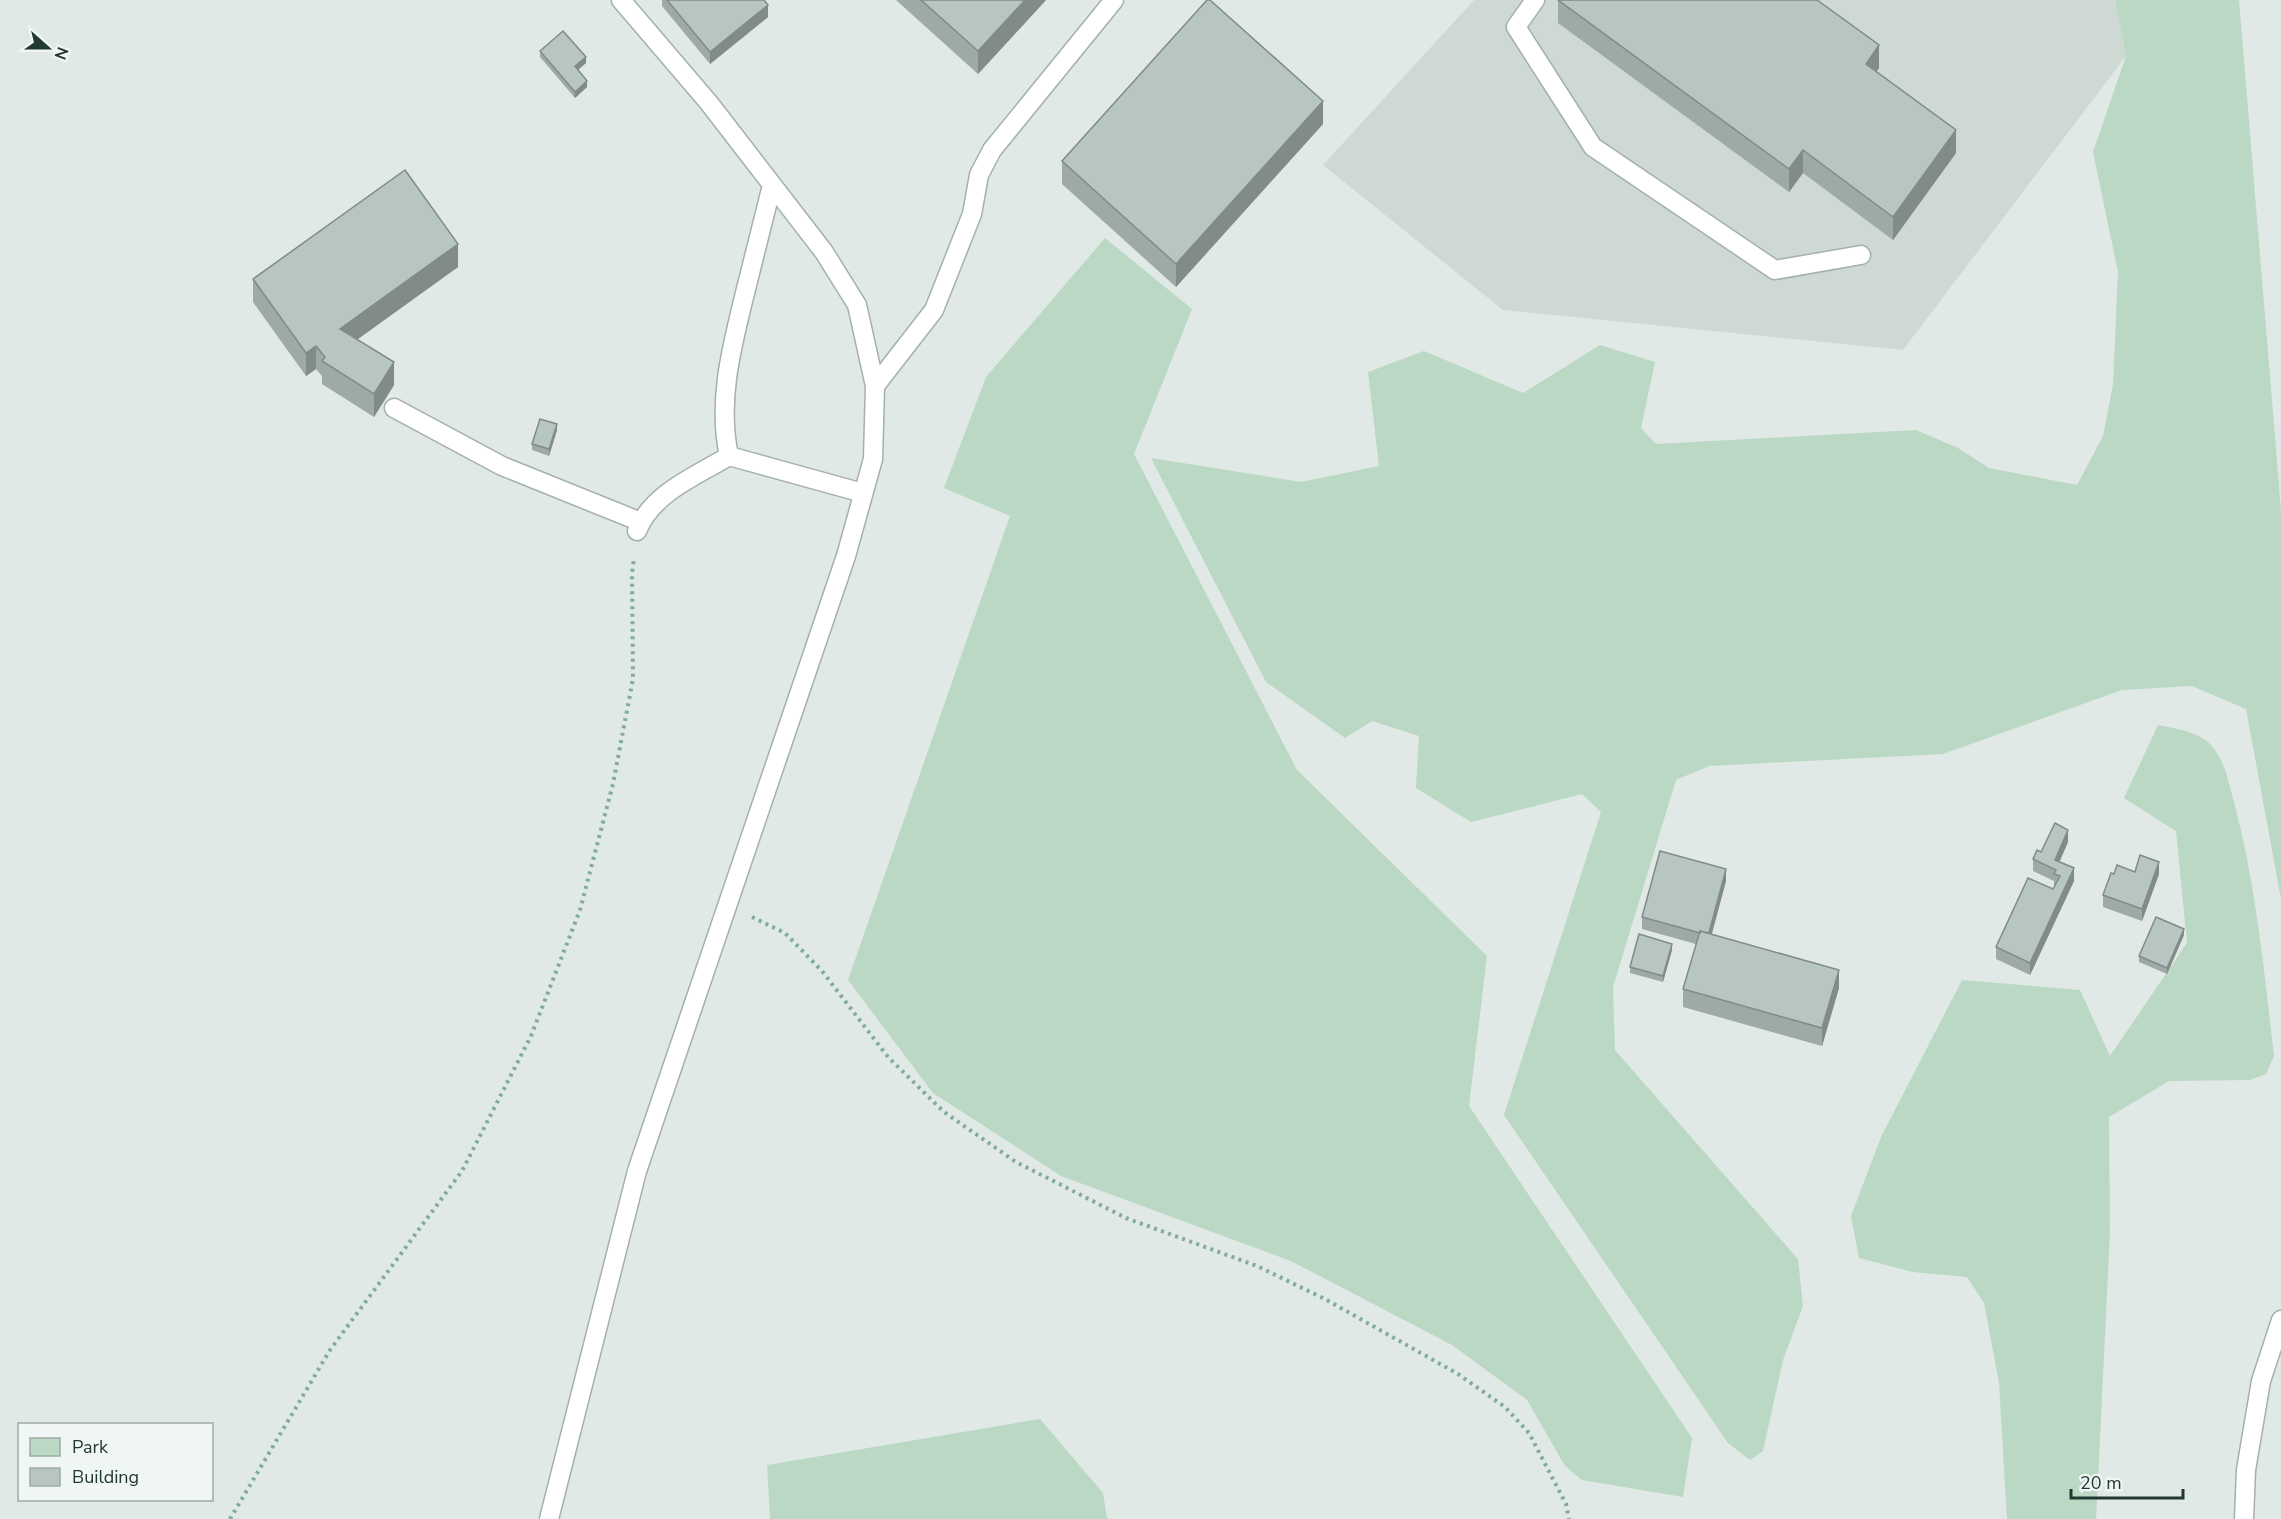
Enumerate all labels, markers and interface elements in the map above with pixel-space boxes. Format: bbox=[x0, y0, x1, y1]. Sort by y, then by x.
north arrow bbox=[18, 18, 78, 78]
text: N bbox=[49, 43, 73, 63]
legend bbox=[18, 1423, 213, 1501]
text: Park bbox=[72, 1435, 109, 1459]
scale bar bbox=[2071, 1462, 2184, 1500]
text: Building bbox=[72, 1465, 139, 1489]
text: 20 m bbox=[2080, 1471, 2122, 1495]

